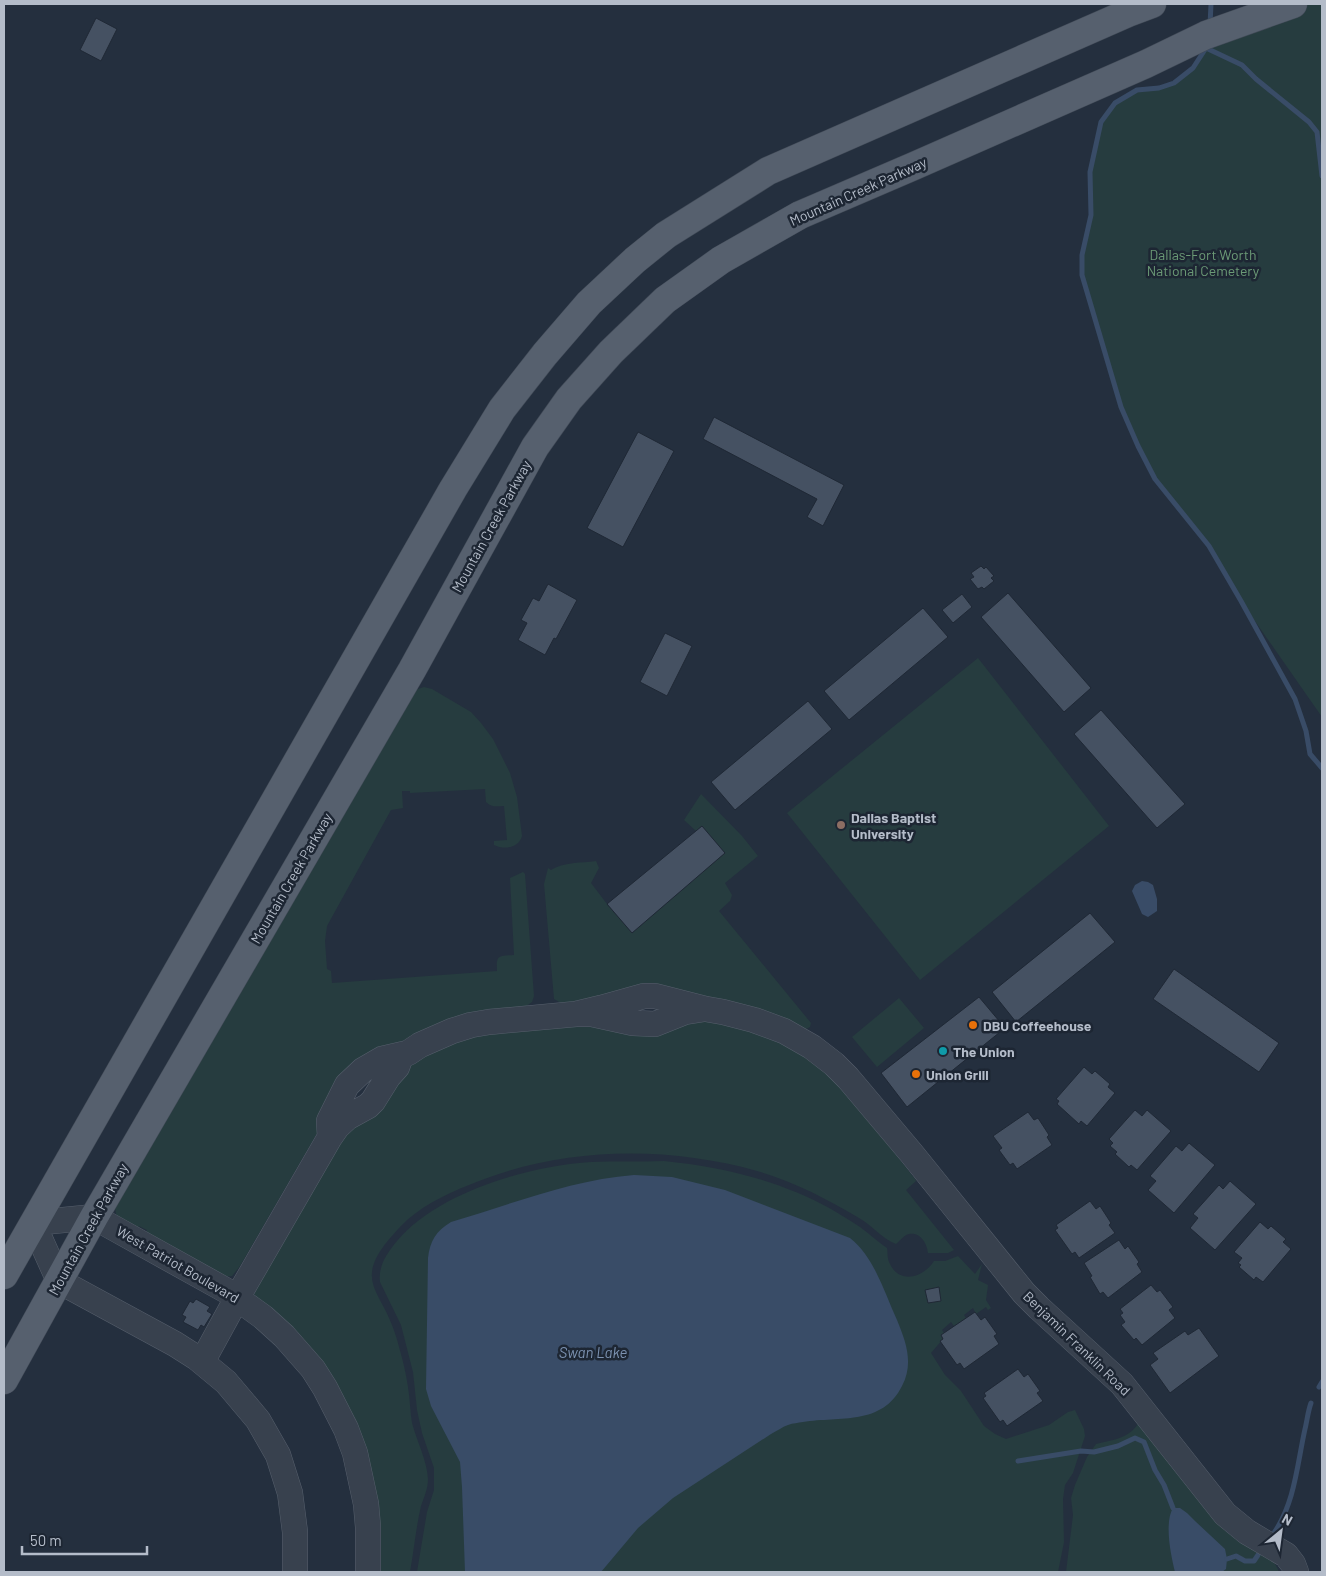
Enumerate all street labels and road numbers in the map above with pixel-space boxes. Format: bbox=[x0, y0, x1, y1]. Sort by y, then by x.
street label: Mountain Creek Parkway bbox=[787, 153, 930, 229]
street label: Mountain Creek Parkway bbox=[448, 457, 535, 595]
street label: Mountain Creek Parkway bbox=[247, 809, 336, 946]
street label: Mountain Creek Parkway bbox=[45, 1160, 132, 1298]
street label: West Patriot Boulevard bbox=[114, 1222, 242, 1306]
street label: Benjamin Franklin Road bbox=[1020, 1287, 1134, 1399]

